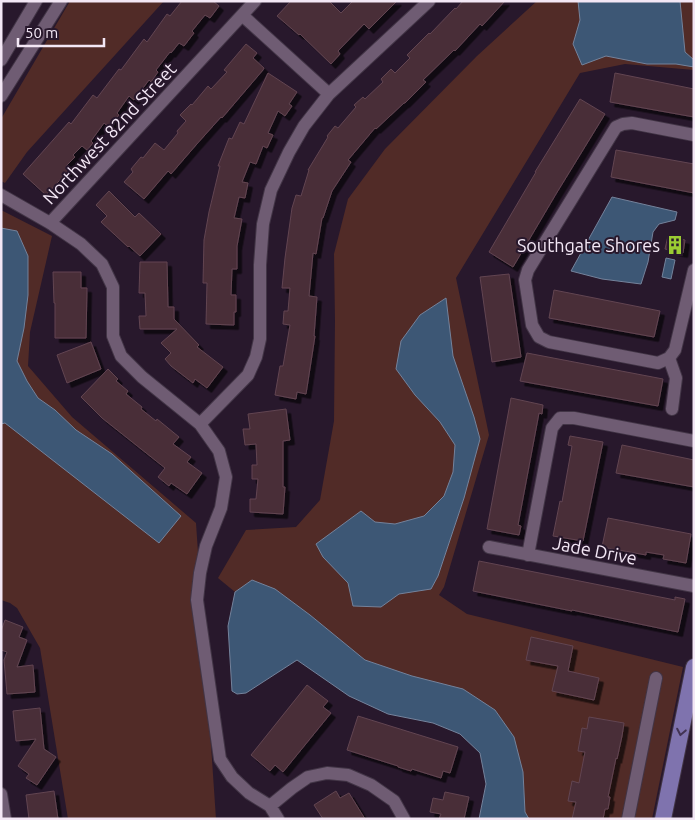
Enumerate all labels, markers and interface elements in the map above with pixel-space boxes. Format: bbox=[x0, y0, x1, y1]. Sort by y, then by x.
scale bar bbox=[18, 15, 104, 47]
text: 50 m bbox=[25, 24, 58, 41]
street label: Northwest 82nd Street bbox=[38, 58, 180, 208]
building icon: Southgate Shores bbox=[664, 234, 686, 256]
place label: Southgate Shores bbox=[517, 235, 660, 255]
street label: Jade Drive bbox=[551, 532, 639, 568]
one-way arrow bbox=[676, 727, 686, 736]

